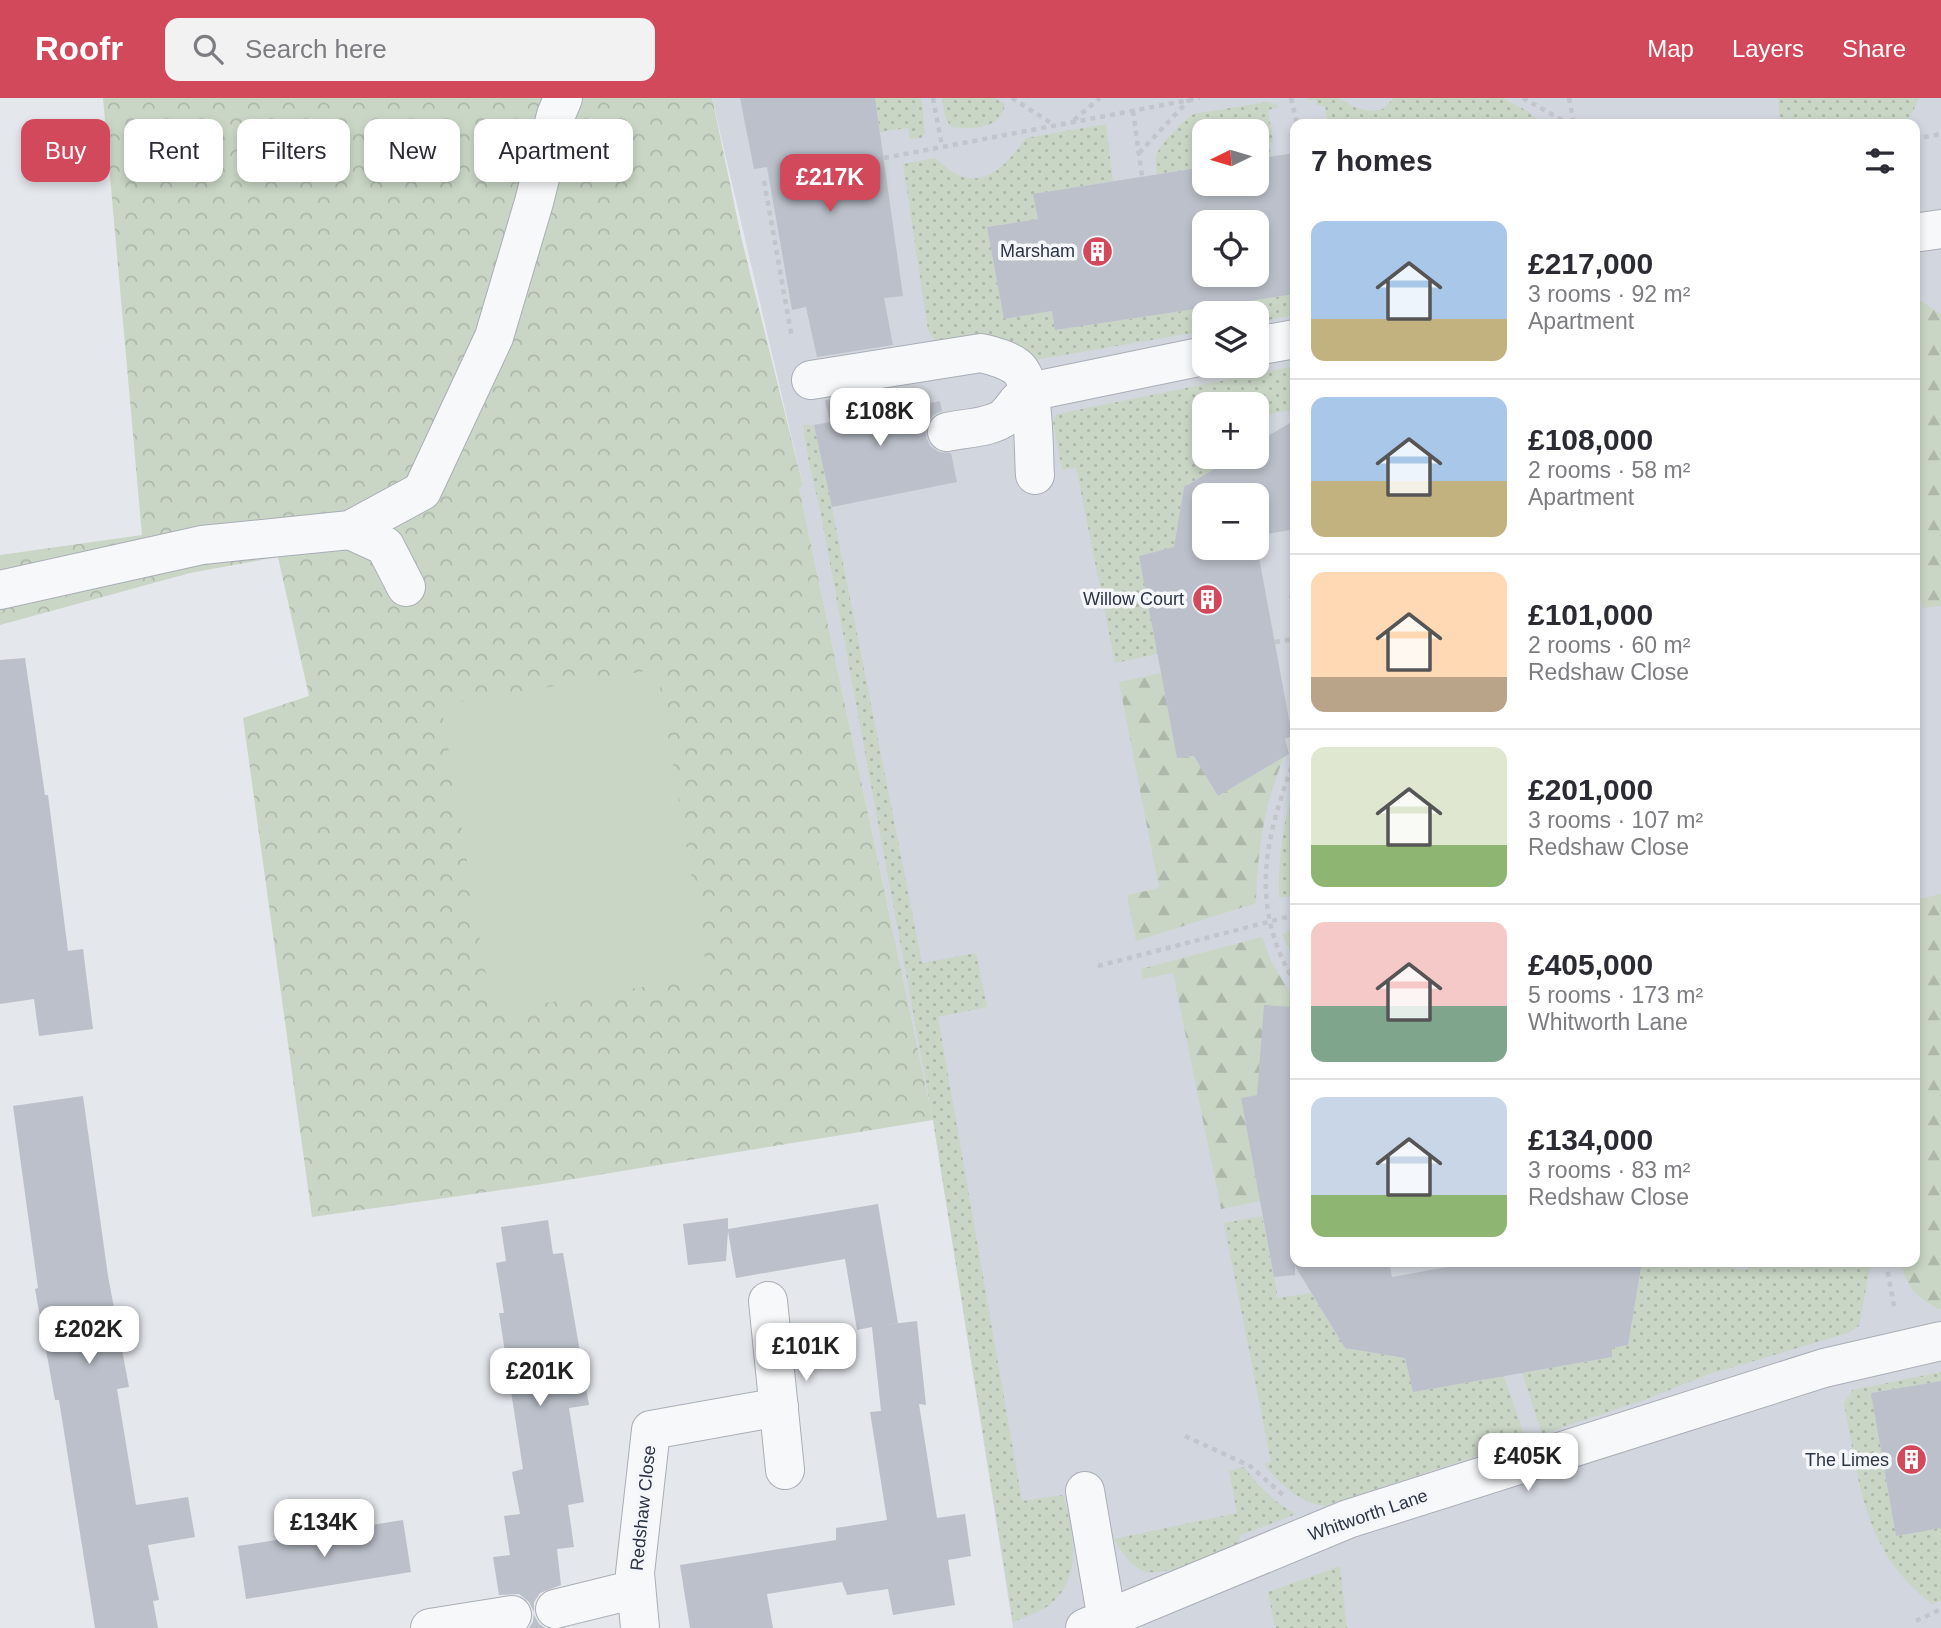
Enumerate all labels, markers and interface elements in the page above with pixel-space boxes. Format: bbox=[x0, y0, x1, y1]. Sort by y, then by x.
search box bbox=[165, 18, 655, 81]
text: Roofr bbox=[35, 30, 123, 67]
icon: search bbox=[189, 30, 227, 68]
text: Search here bbox=[245, 34, 387, 64]
text: Map bbox=[1647, 35, 1694, 62]
text: Layers bbox=[1732, 35, 1804, 62]
text: Share bbox=[1842, 35, 1906, 62]
chip: Buy bbox=[21, 119, 110, 182]
chip: Rent bbox=[124, 119, 223, 182]
chip: Filters bbox=[237, 119, 350, 182]
chip: New bbox=[364, 119, 460, 182]
chip: Apartment bbox=[474, 119, 633, 182]
north arrow bbox=[1192, 119, 1269, 196]
map controls bbox=[1192, 119, 1269, 560]
icon: filters bbox=[1861, 142, 1899, 180]
text: 7 homes bbox=[1311, 144, 1433, 177]
pin: £217K bbox=[781, 155, 879, 214]
text: £217K bbox=[796, 164, 864, 190]
button: locate bbox=[1192, 210, 1269, 287]
building icon: Marsham bbox=[1081, 234, 1115, 268]
place label: Marsham bbox=[1000, 241, 1075, 261]
text: £217,000 bbox=[1528, 247, 1653, 280]
icon: home bbox=[1367, 249, 1451, 333]
text: 3 rooms · 92 m² bbox=[1528, 281, 1690, 307]
button: layers bbox=[1192, 301, 1269, 378]
text: Apartment bbox=[1528, 308, 1634, 334]
pin: £108K bbox=[831, 388, 929, 448]
button: + bbox=[1192, 392, 1269, 469]
text: £108K bbox=[846, 398, 914, 424]
text: £108,000 bbox=[1528, 423, 1653, 456]
icon: home bbox=[1367, 425, 1451, 509]
text: 2 rooms · 58 m² bbox=[1528, 457, 1690, 483]
button: − bbox=[1192, 483, 1269, 560]
text: Apartment bbox=[1528, 484, 1634, 510]
building icon: Willow Court bbox=[1190, 582, 1224, 616]
place label: Willow Court bbox=[1083, 589, 1184, 609]
text: £101,000 bbox=[1528, 598, 1653, 631]
icon: home bbox=[1367, 600, 1451, 684]
text: 2 rooms · 60 m² bbox=[1528, 632, 1690, 658]
text: Redshaw Close bbox=[1528, 659, 1689, 685]
text: £201,000 bbox=[1528, 773, 1653, 806]
icon: home bbox=[1367, 775, 1451, 859]
text: 3 rooms · 107 m² bbox=[1528, 807, 1703, 833]
text: Redshaw Close bbox=[1528, 834, 1689, 860]
text: £405,000 bbox=[1528, 948, 1653, 981]
icon: home bbox=[1367, 950, 1451, 1034]
text: 5 rooms · 173 m² bbox=[1528, 982, 1703, 1008]
text: Whitworth Lane bbox=[1528, 1009, 1688, 1035]
text: £134,000 bbox=[1528, 1123, 1653, 1156]
icon: home bbox=[1367, 1125, 1451, 1209]
text: 3 rooms · 83 m² bbox=[1528, 1157, 1690, 1183]
text: Redshaw Close bbox=[1528, 1184, 1689, 1210]
pin: £202K bbox=[40, 1306, 138, 1366]
text: £202K bbox=[55, 1316, 123, 1342]
pin: £101K bbox=[757, 1324, 855, 1383]
text: £101K bbox=[772, 1333, 840, 1359]
pin: £201K bbox=[491, 1348, 589, 1408]
text: £201K bbox=[506, 1358, 574, 1384]
pin: £405K bbox=[1479, 1434, 1577, 1493]
text: £405K bbox=[1494, 1443, 1562, 1469]
building icon: The Limes bbox=[1895, 1443, 1929, 1477]
street label: Redshaw Close bbox=[626, 1444, 660, 1572]
place label: The Limes bbox=[1805, 1450, 1889, 1470]
street label: Whitworth Lane bbox=[1306, 1485, 1430, 1545]
pin: £134K bbox=[275, 1500, 373, 1559]
text: £134K bbox=[290, 1509, 358, 1535]

